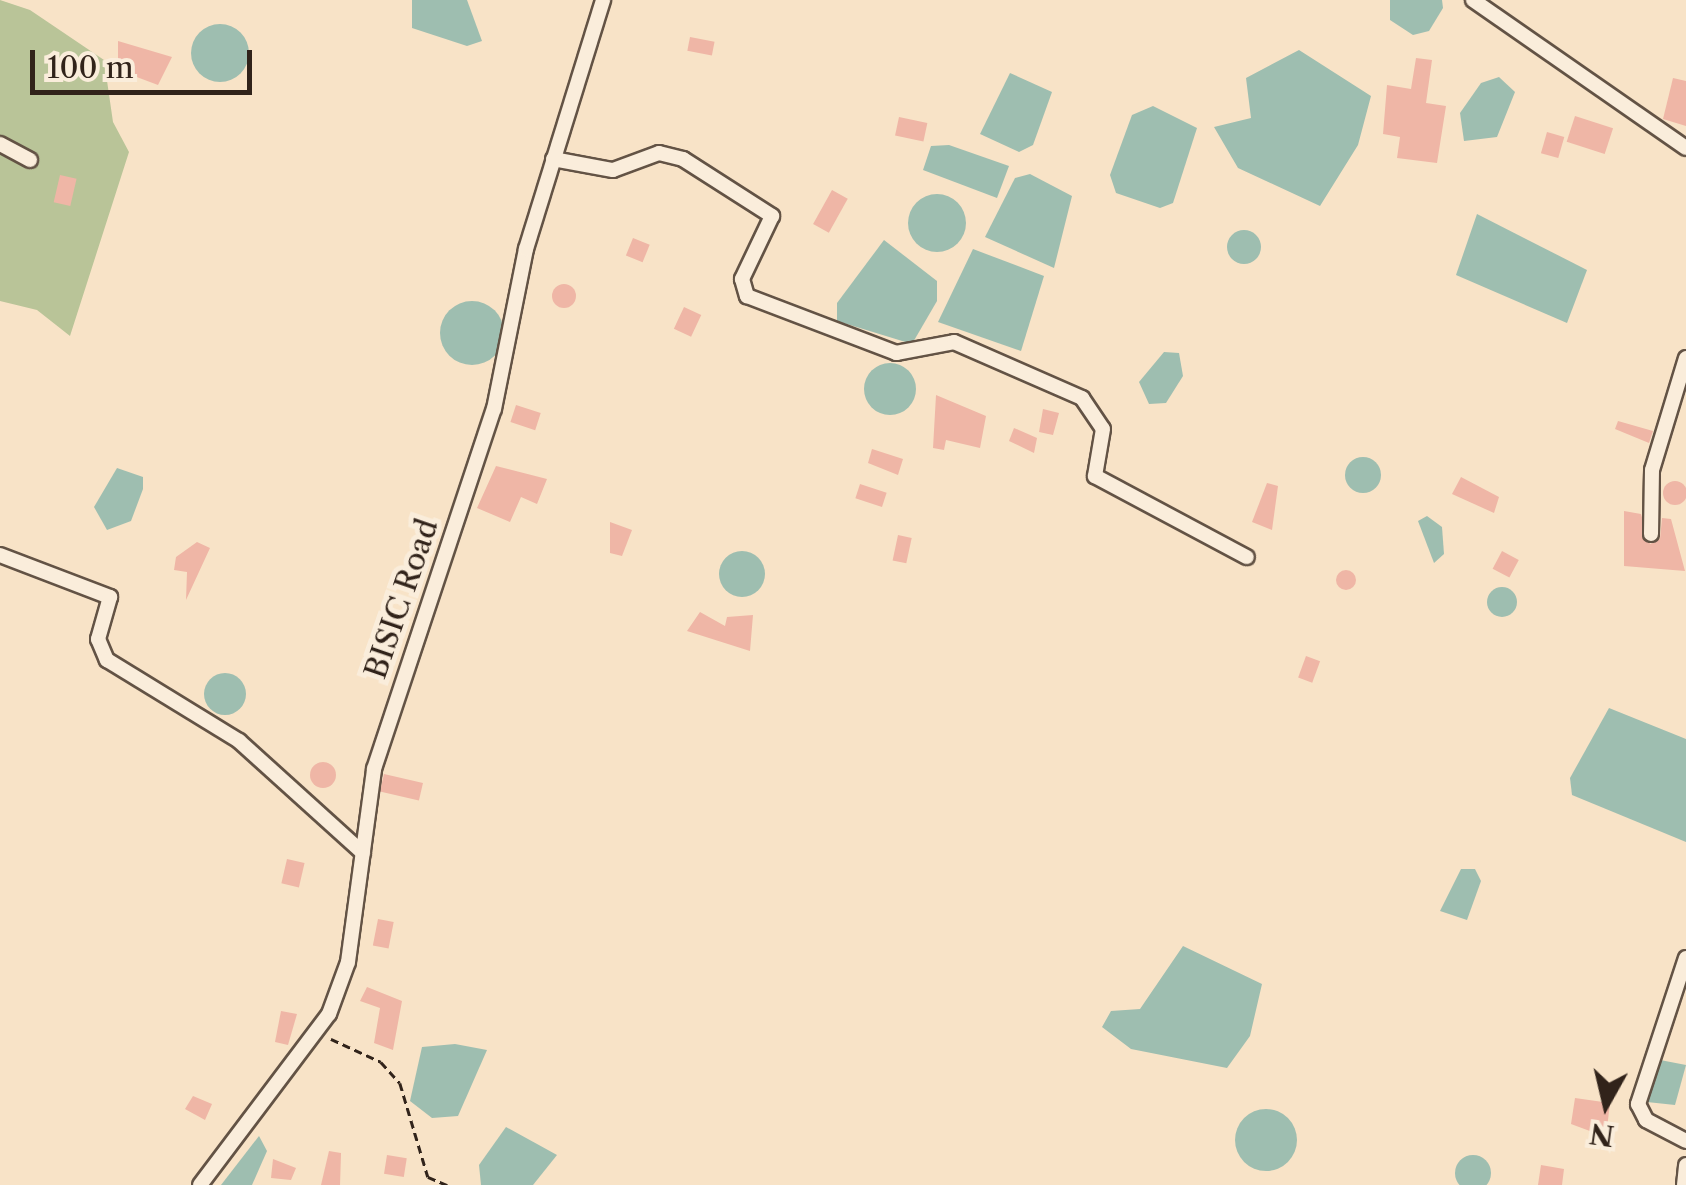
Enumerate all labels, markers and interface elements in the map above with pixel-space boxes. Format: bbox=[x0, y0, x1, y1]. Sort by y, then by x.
scale bar bbox=[35, 30, 258, 92]
text: 100 m bbox=[47, 49, 134, 86]
street label: BISIC Road bbox=[358, 514, 446, 684]
north arrow bbox=[1556, 1055, 1656, 1155]
text: N bbox=[1587, 1116, 1616, 1153]

